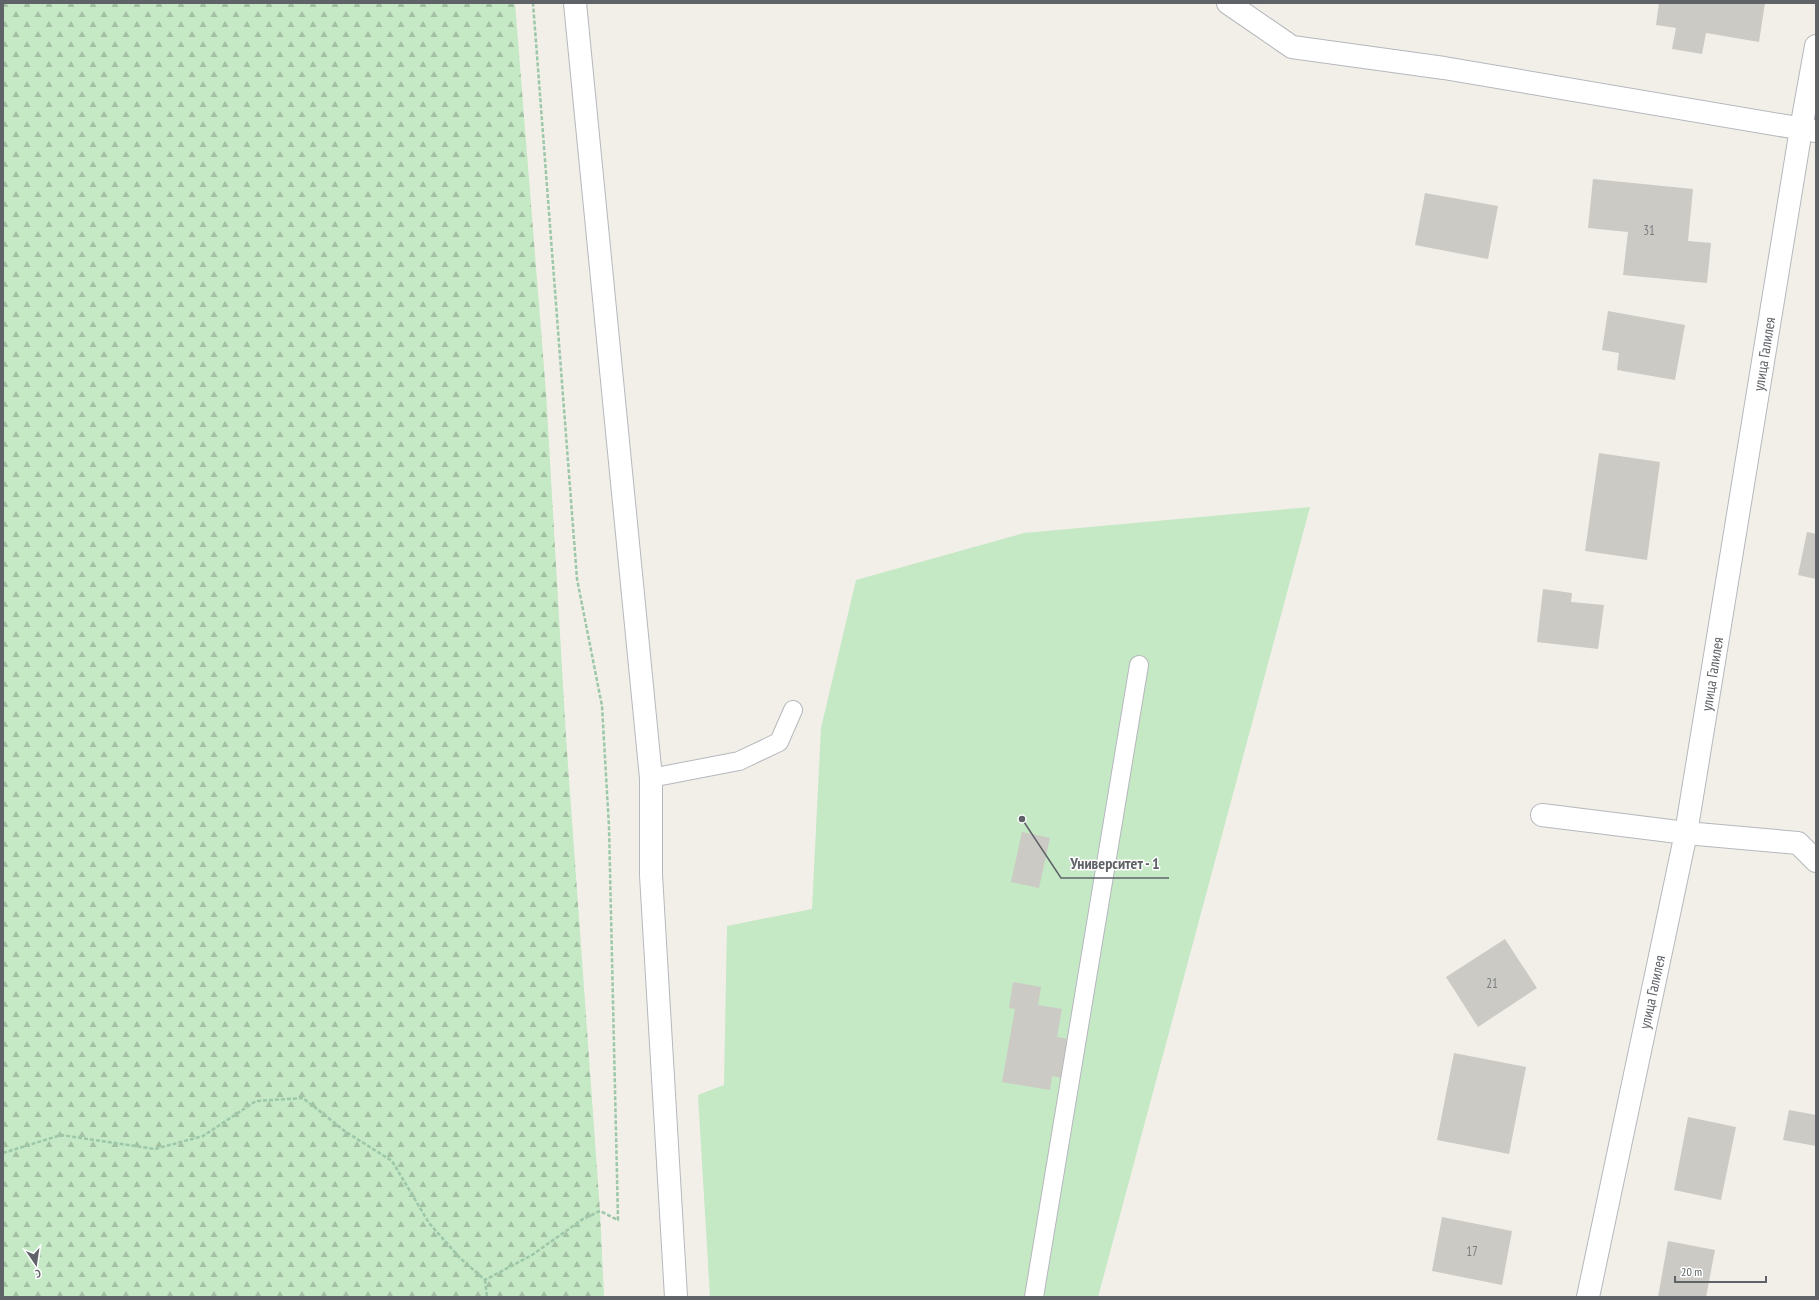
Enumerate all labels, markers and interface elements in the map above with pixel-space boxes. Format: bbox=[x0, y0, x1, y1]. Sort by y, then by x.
house number: 31 bbox=[1643, 222, 1655, 239]
street label: улица Галилея bbox=[1749, 315, 1779, 392]
street label: улица Галилея bbox=[1697, 635, 1727, 712]
callout: Университет - 1 bbox=[1061, 850, 1169, 878]
text: Университет - 1 bbox=[1069, 853, 1160, 873]
street label: улица Галилея bbox=[1635, 953, 1669, 1031]
house number: 21 bbox=[1486, 975, 1498, 992]
house number: 17 bbox=[1466, 1243, 1478, 1260]
north arrow bbox=[16, 1244, 56, 1284]
scale bar bbox=[1675, 1258, 1766, 1284]
text: 20 m bbox=[1681, 1264, 1702, 1279]
text: С bbox=[34, 1266, 42, 1281]

